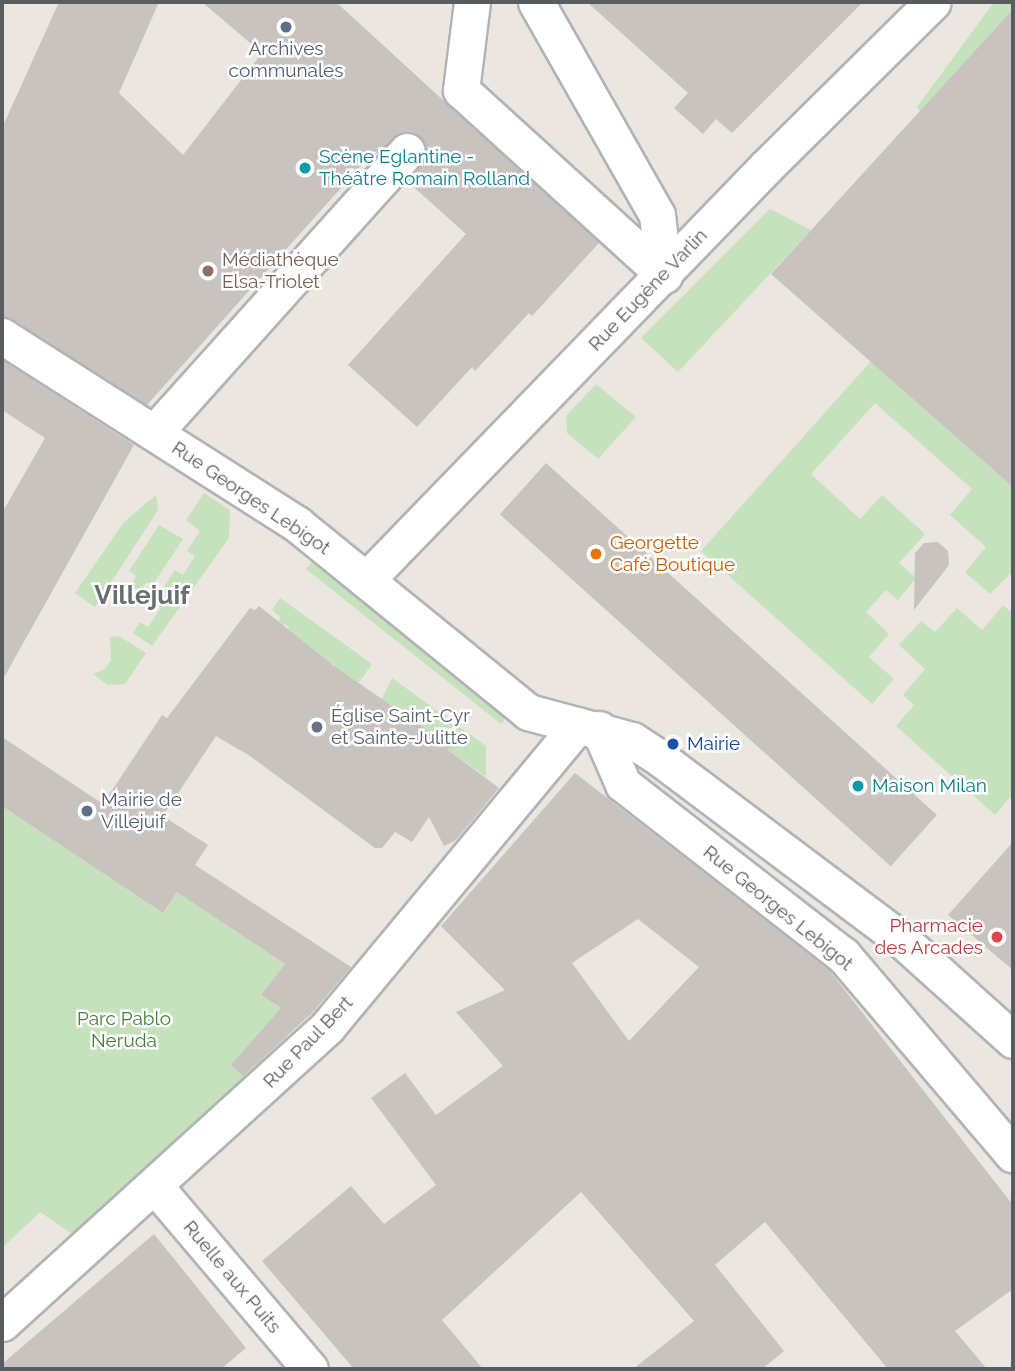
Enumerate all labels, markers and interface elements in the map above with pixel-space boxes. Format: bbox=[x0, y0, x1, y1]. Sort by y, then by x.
marker: Archives communales bbox=[278, 19, 294, 35]
place label: Archives communales bbox=[229, 38, 343, 82]
place label: Scène Eglantine - Théâtre Romain Rolland bbox=[319, 146, 530, 190]
marker: Scène Eglantine - Théâtre Romain Rolland bbox=[297, 160, 313, 176]
street label: Rue Eugène Varlin bbox=[584, 224, 712, 356]
place label: Médiathèque Elsa-Triolet bbox=[222, 249, 339, 293]
marker: Médiathèque Elsa-Triolet bbox=[200, 263, 216, 279]
street label: Rue Georges Lebigot bbox=[167, 437, 335, 559]
place label: Georgette Café Boutique bbox=[610, 532, 735, 576]
marker: Georgette Café Boutique bbox=[588, 546, 604, 562]
district label: Villejuif bbox=[94, 580, 190, 612]
place label: Église Saint-Cyr et Sainte-Julitte bbox=[331, 705, 470, 749]
marker: Église Saint-Cyr et Sainte-Julitte bbox=[309, 719, 325, 735]
place label: Mairie bbox=[687, 733, 740, 755]
marker: Mairie bbox=[665, 736, 681, 752]
place label: Maison Milan bbox=[872, 775, 987, 797]
marker: Maison Milan bbox=[850, 778, 866, 794]
place label: Mairie de Villejuif bbox=[101, 789, 182, 833]
marker: Mairie de Villejuif bbox=[79, 803, 95, 819]
street label: Rue Georges Lebigot bbox=[699, 841, 857, 975]
place label: Pharmacie des Arcades bbox=[874, 915, 983, 959]
marker: Pharmacie des Arcades bbox=[989, 929, 1005, 945]
street label: Rue Paul Bert bbox=[258, 991, 358, 1093]
park label: Parc Pablo Neruda bbox=[77, 1008, 171, 1052]
street label: Ruelle aux Puits bbox=[178, 1216, 286, 1338]

